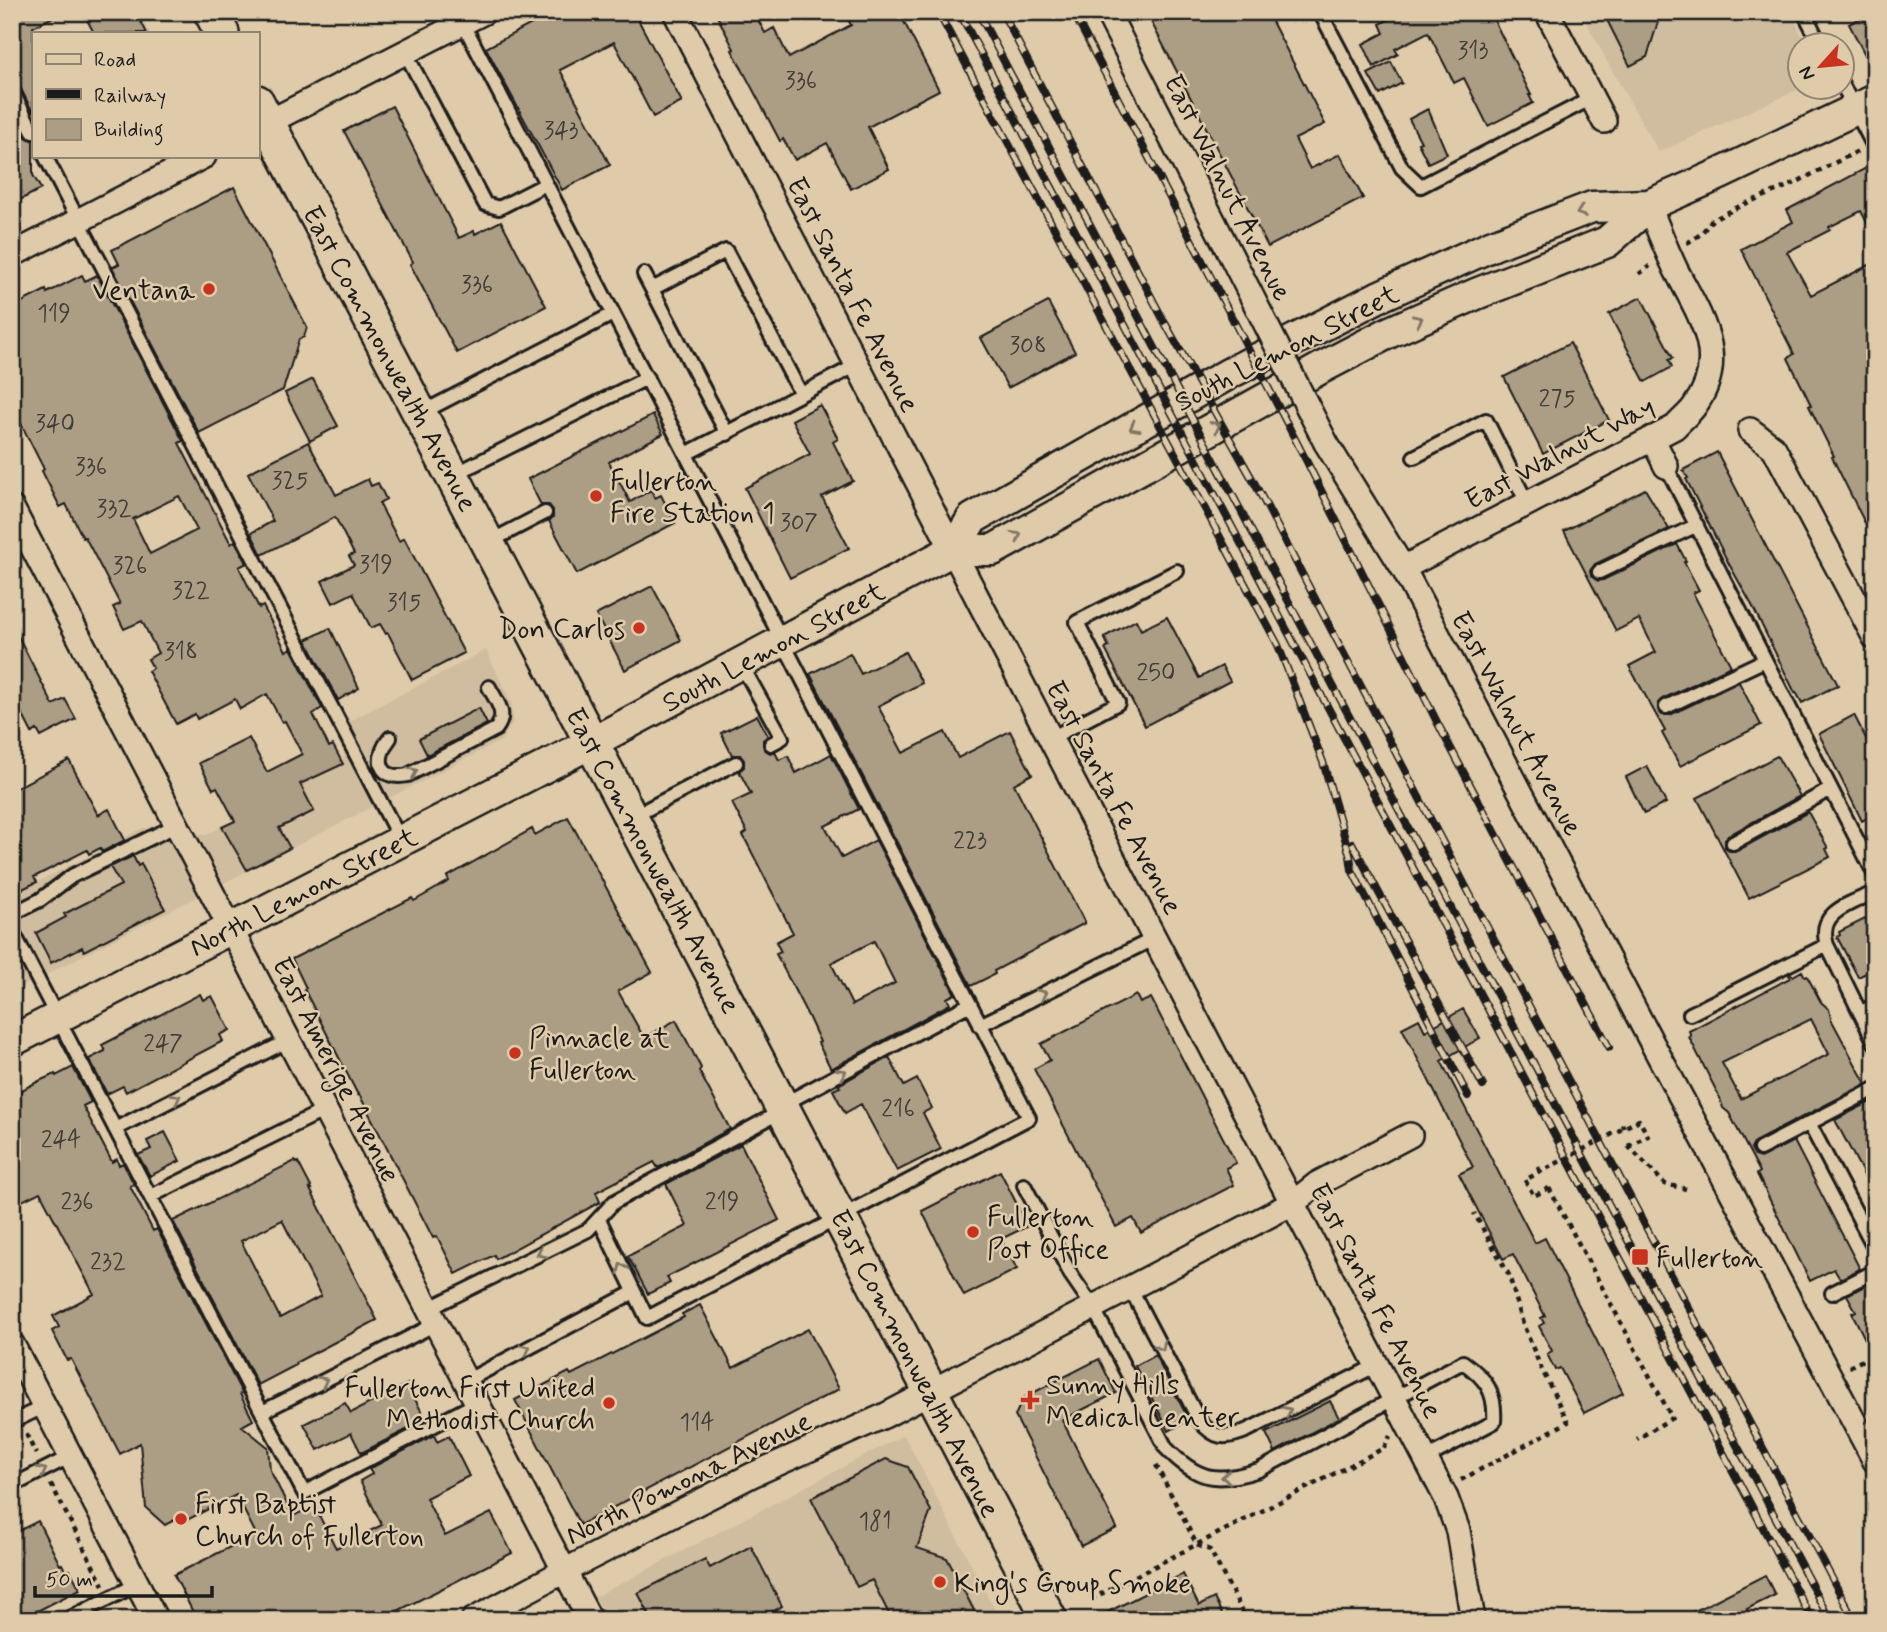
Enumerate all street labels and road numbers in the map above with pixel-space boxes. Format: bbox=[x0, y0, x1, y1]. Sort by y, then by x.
street label: East Walnut Avenue bbox=[1154, 68, 1300, 308]
street label: East Santa Fe Avenue bbox=[776, 171, 927, 419]
street label: East Commonwealth Avenue bbox=[292, 200, 485, 518]
street label: South Lemon Street bbox=[1169, 276, 1406, 422]
street label: East Walnut Way bbox=[1459, 389, 1662, 520]
street label: South Lemon Street bbox=[656, 574, 892, 723]
street label: East Walnut Avenue bbox=[1441, 605, 1591, 843]
street label: East Santa Fe Avenue bbox=[1036, 675, 1190, 921]
street label: East Commonwealth Avenue bbox=[555, 702, 748, 1020]
street label: North Lemon Street bbox=[184, 819, 425, 967]
street label: East Amerige Avenue bbox=[260, 951, 408, 1190]
street label: East Santa Fe Avenue bbox=[1299, 1177, 1450, 1425]
street label: East Commonwealth Avenue bbox=[820, 1204, 1008, 1525]
street label: North Pomona Avenue bbox=[560, 1404, 818, 1555]

